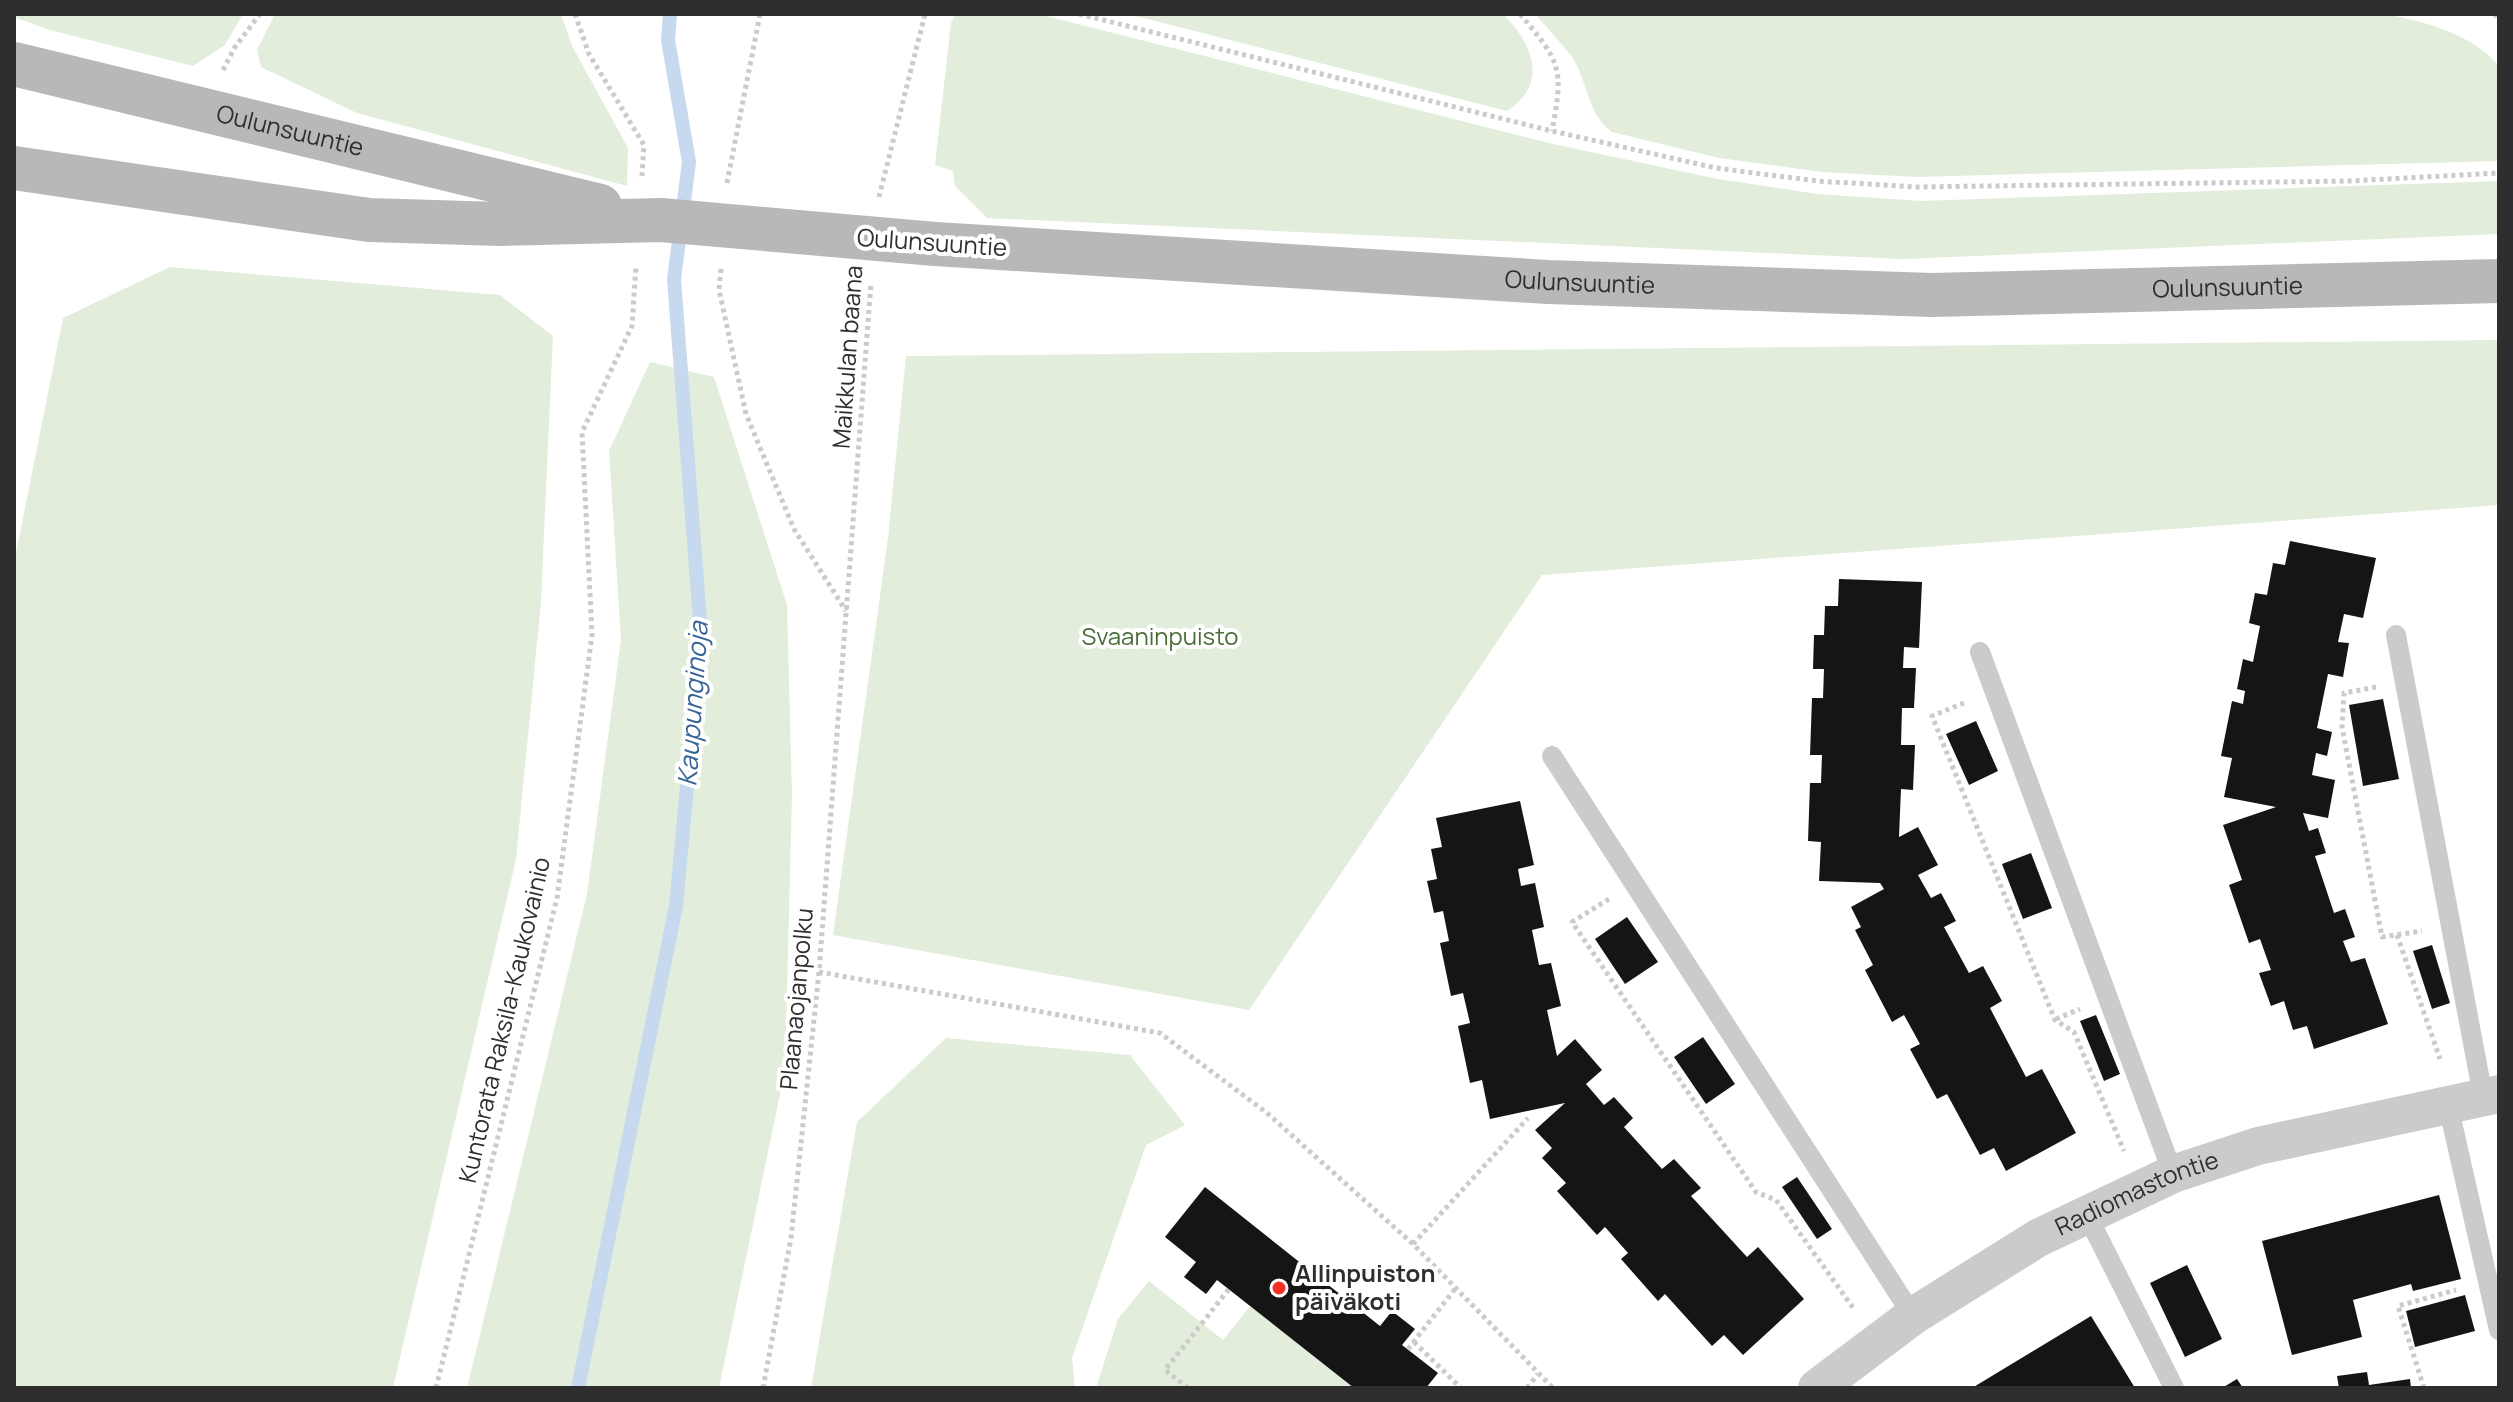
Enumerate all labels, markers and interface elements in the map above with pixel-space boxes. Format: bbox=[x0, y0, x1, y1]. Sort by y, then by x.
street label: Oulunsuuntie bbox=[213, 96, 367, 163]
street label: Oulunsuuntie bbox=[856, 220, 1008, 263]
street label: Oulunsuuntie bbox=[1504, 261, 1656, 301]
street label: Maikkulan baana bbox=[824, 264, 869, 450]
street label: Oulunsuuntie bbox=[2152, 268, 2303, 305]
water label: Kaupunginoja bbox=[668, 619, 716, 787]
park label: Svaaninpuisto bbox=[1081, 619, 1239, 652]
street label: Kuntorata Raksila-Kaukovainio bbox=[450, 853, 557, 1186]
street label: Plaanaojanpolku bbox=[771, 907, 820, 1091]
street label: Radiomastontie bbox=[2049, 1142, 2222, 1243]
place label: Allinpuiston päiväkoti bbox=[1295, 1256, 1435, 1317]
marker: Allinpuiston päiväkoti bbox=[1270, 1279, 1288, 1297]

